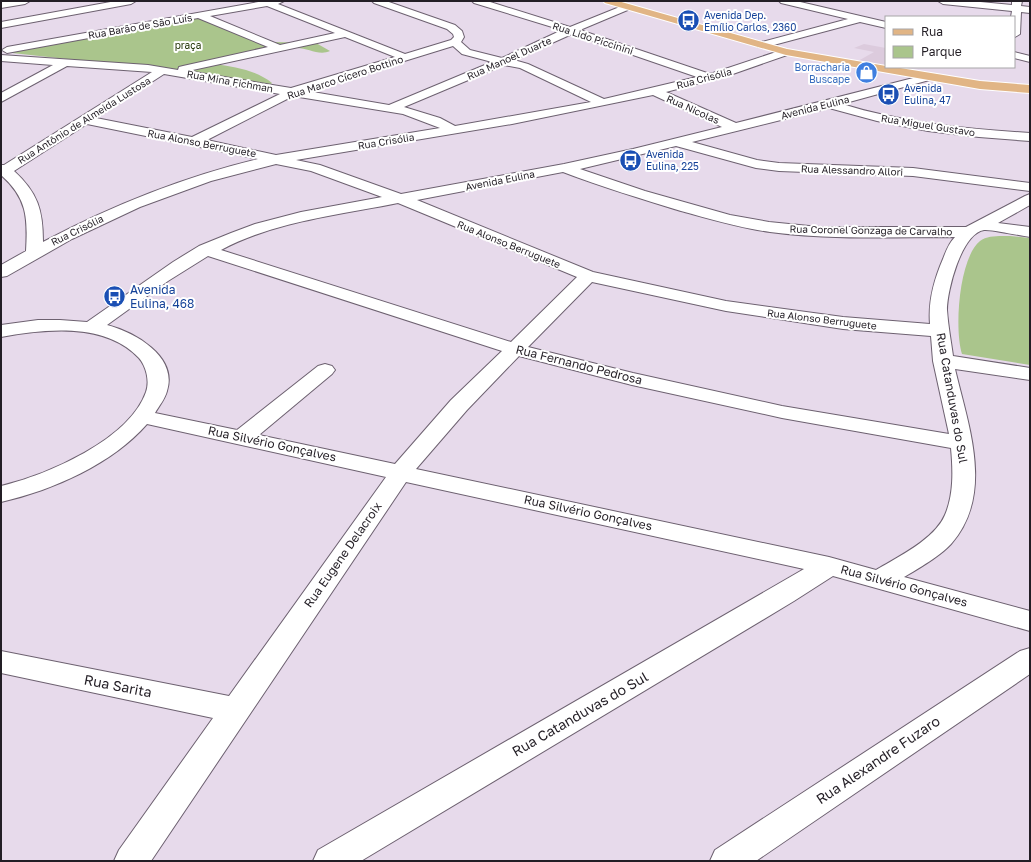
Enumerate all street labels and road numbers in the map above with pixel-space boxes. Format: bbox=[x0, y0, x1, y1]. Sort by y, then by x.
street label: Rua Barão de São Luís bbox=[87, 11, 193, 41]
street label: Rua Lido Piccinini bbox=[551, 19, 635, 57]
street label: Rua Manoel Duarte bbox=[465, 34, 553, 82]
street label: Rua Marco Cícero Bottino bbox=[285, 53, 405, 101]
street label: Rua Crisólia bbox=[675, 65, 733, 91]
street label: Rua Mina Fichman bbox=[186, 68, 274, 94]
street label: Rua Antônio de Almeida Lustosa bbox=[15, 74, 153, 166]
street label: Rua Nicolas bbox=[665, 92, 721, 126]
street label: Avenida Eulina bbox=[779, 93, 851, 121]
street label: Rua Miguel Gustavo bbox=[880, 112, 976, 138]
street label: Rua Alonso Berruguete bbox=[147, 127, 258, 159]
street label: Rua Crisólia bbox=[357, 131, 415, 151]
street label: Rua Alessandro Allori bbox=[801, 162, 903, 178]
street label: Avenida Eulina bbox=[464, 167, 536, 193]
street label: Rua Crisólia bbox=[49, 212, 105, 248]
street label: Rua Alonso Berruguete bbox=[456, 218, 563, 270]
street label: Rua Coronel Gonzaga de Carvalho bbox=[790, 223, 952, 237]
street label: Rua Alonso Berruguete bbox=[766, 306, 878, 332]
street label: Rua Catanduvas do Sul bbox=[934, 331, 971, 464]
street label: Rua Fernando Pedrosa bbox=[514, 342, 644, 387]
street label: Rua Silvério Gonçalves bbox=[207, 423, 338, 464]
street label: Rua Silvério Gonçalves bbox=[523, 492, 654, 533]
street label: Rua Eugene Delacroix bbox=[301, 499, 385, 610]
street label: Rua Silvério Gonçalves bbox=[839, 561, 969, 610]
street label: Rua Catanduvas do Sul bbox=[509, 668, 651, 759]
street label: Rua Sarita bbox=[83, 671, 153, 700]
street label: Rua Alexandre Fuzaro bbox=[813, 712, 943, 807]

